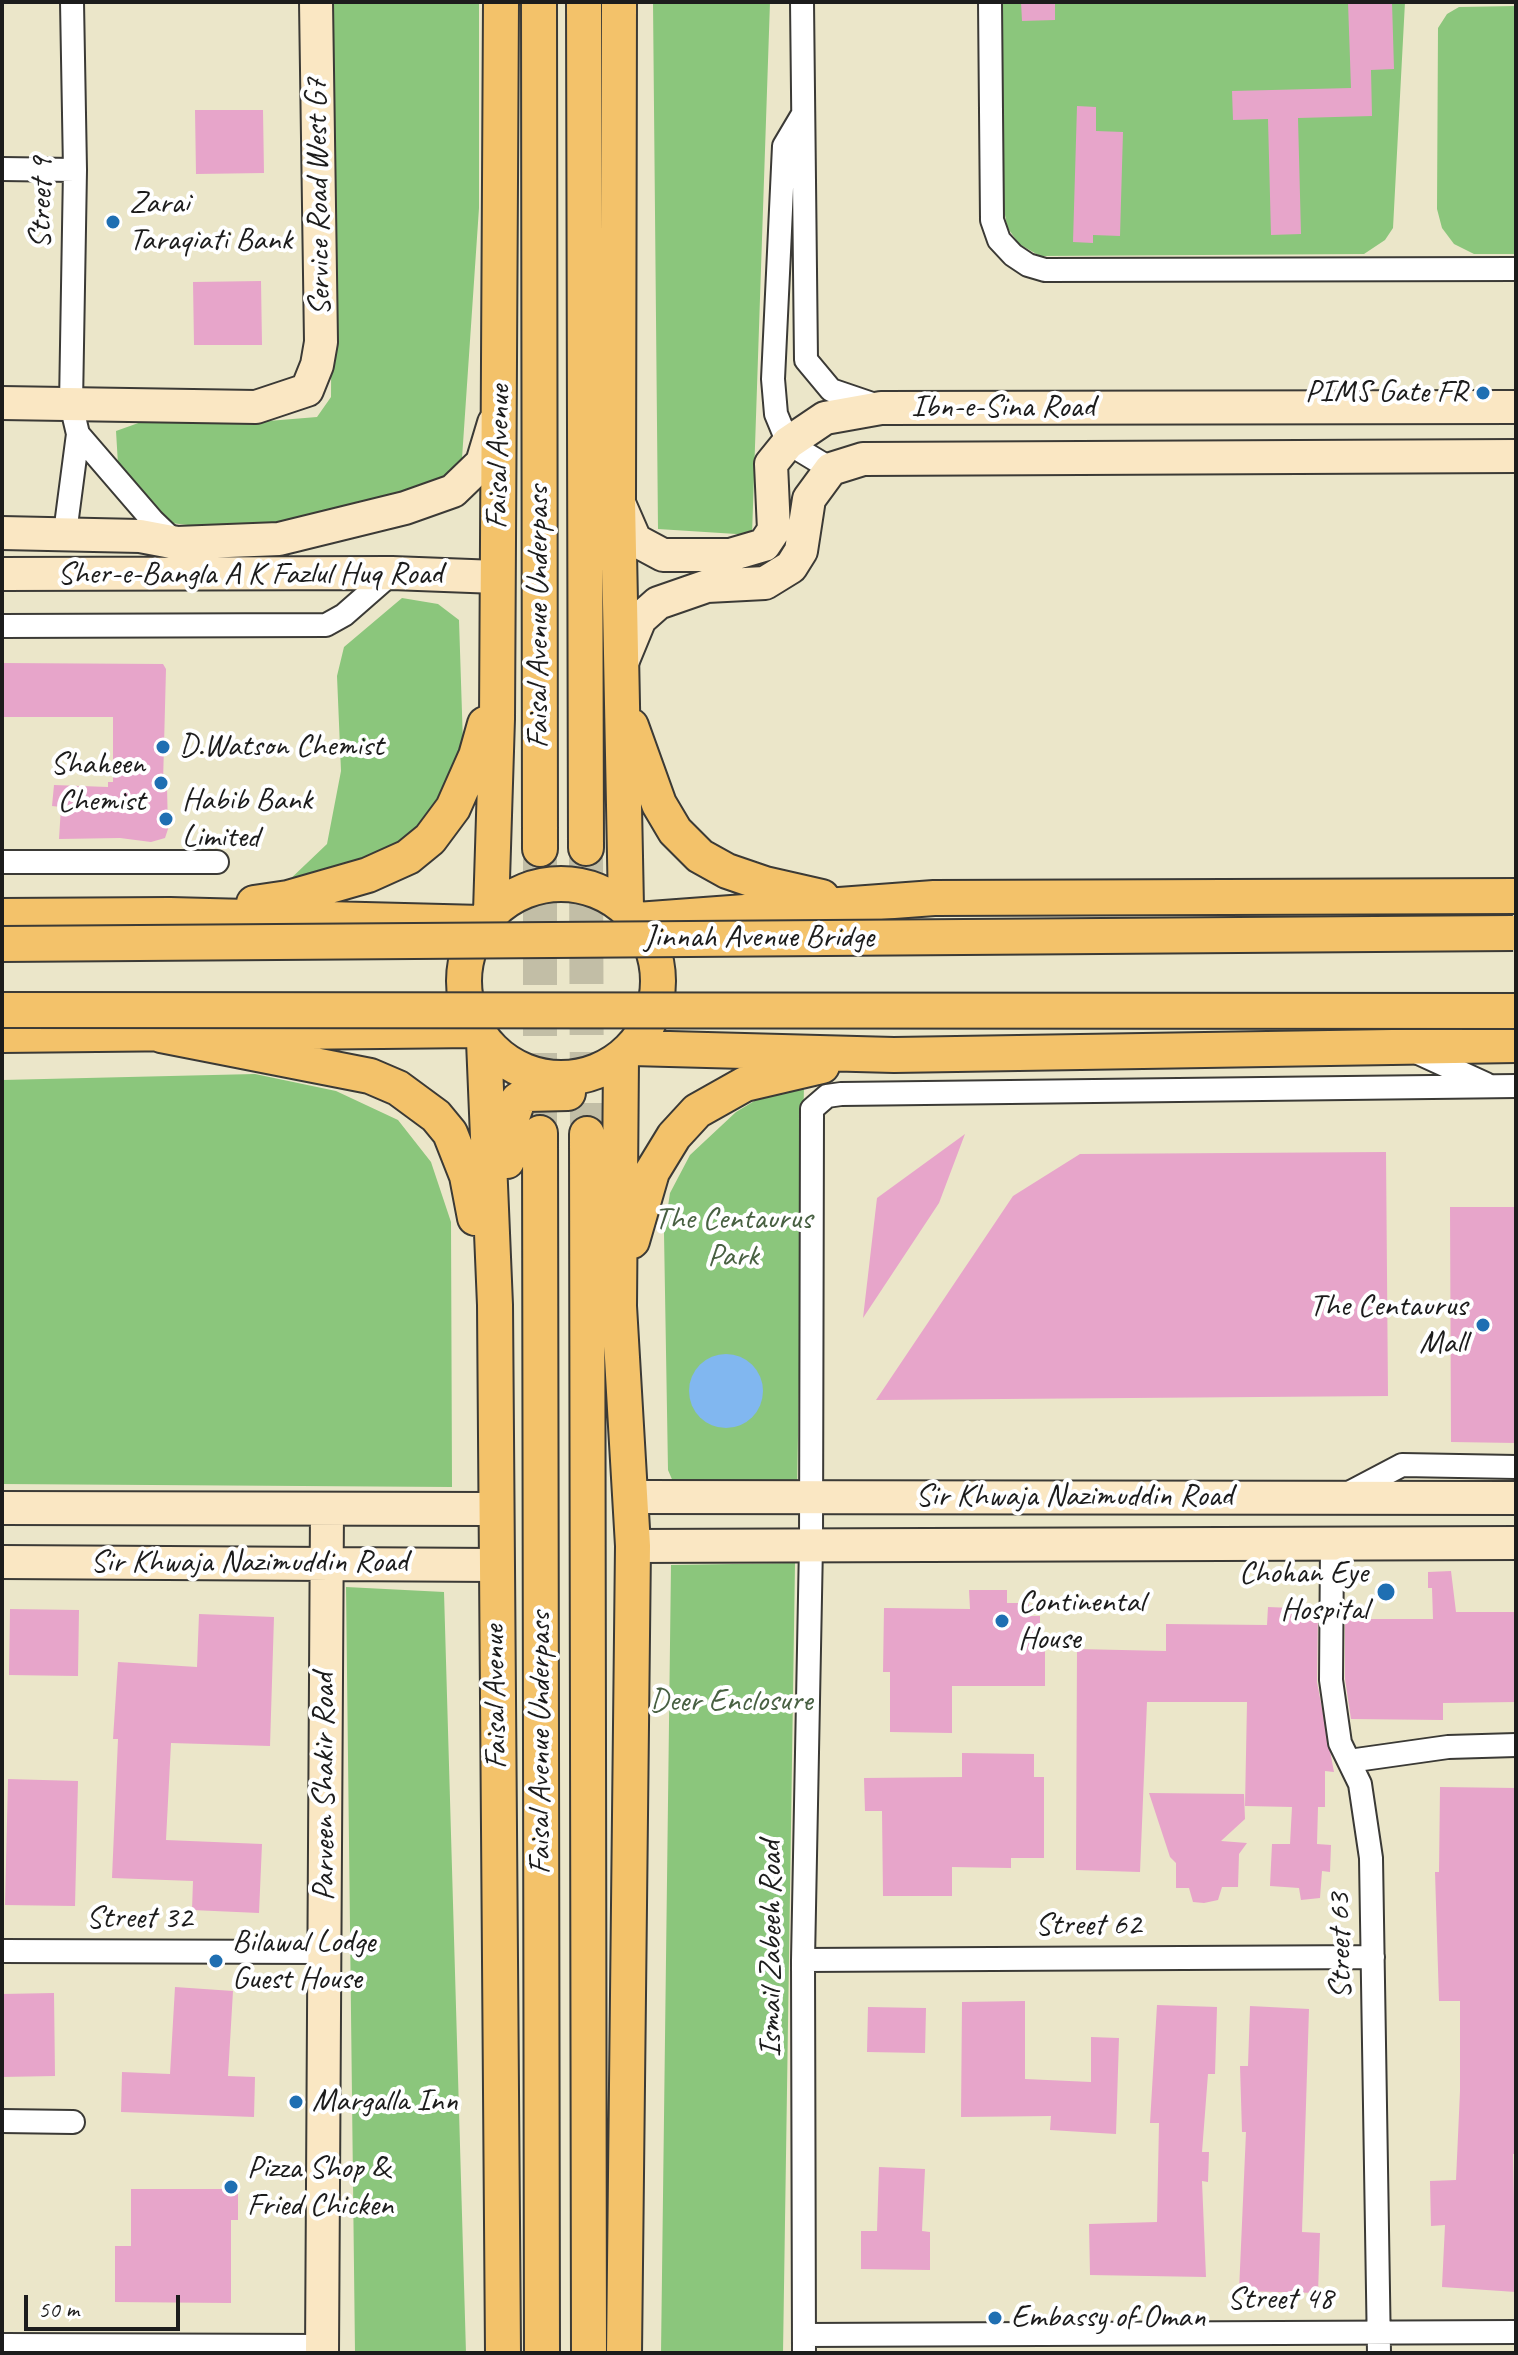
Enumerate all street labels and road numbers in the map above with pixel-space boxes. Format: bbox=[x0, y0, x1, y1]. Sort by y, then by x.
street label: Service Road West G7 bbox=[298, 78, 340, 316]
street label: Street 9 bbox=[22, 157, 62, 249]
street label: Faisal Avenue bbox=[479, 385, 519, 529]
street label: Ibn-e-Sina Road bbox=[911, 389, 1095, 427]
street label: Faisal Avenue Underpass bbox=[520, 485, 558, 749]
street label: Sher-e-Bangla A K Fazlul Huq Road bbox=[57, 556, 443, 594]
street label: Jinnah Avenue Bridge bbox=[644, 919, 874, 957]
street label: Sir Khwaja Nazimuddin Road bbox=[915, 1478, 1233, 1516]
street label: Sir Khwaja Nazimuddin Road bbox=[90, 1544, 408, 1582]
street label: Faisal Avenue Underpass bbox=[522, 1611, 560, 1875]
street label: Faisal Avenue bbox=[476, 1625, 516, 1769]
street label: Parveen Shakir Road bbox=[306, 1673, 344, 1901]
street label: Ismail Zabeeh Road bbox=[753, 1841, 791, 2057]
street label: Street 63 bbox=[1321, 1893, 1361, 1999]
street label: Street 32 bbox=[86, 1900, 192, 1938]
street label: Street 62 bbox=[1035, 1907, 1141, 1945]
street label: Street 48 bbox=[1227, 2281, 1333, 2319]

